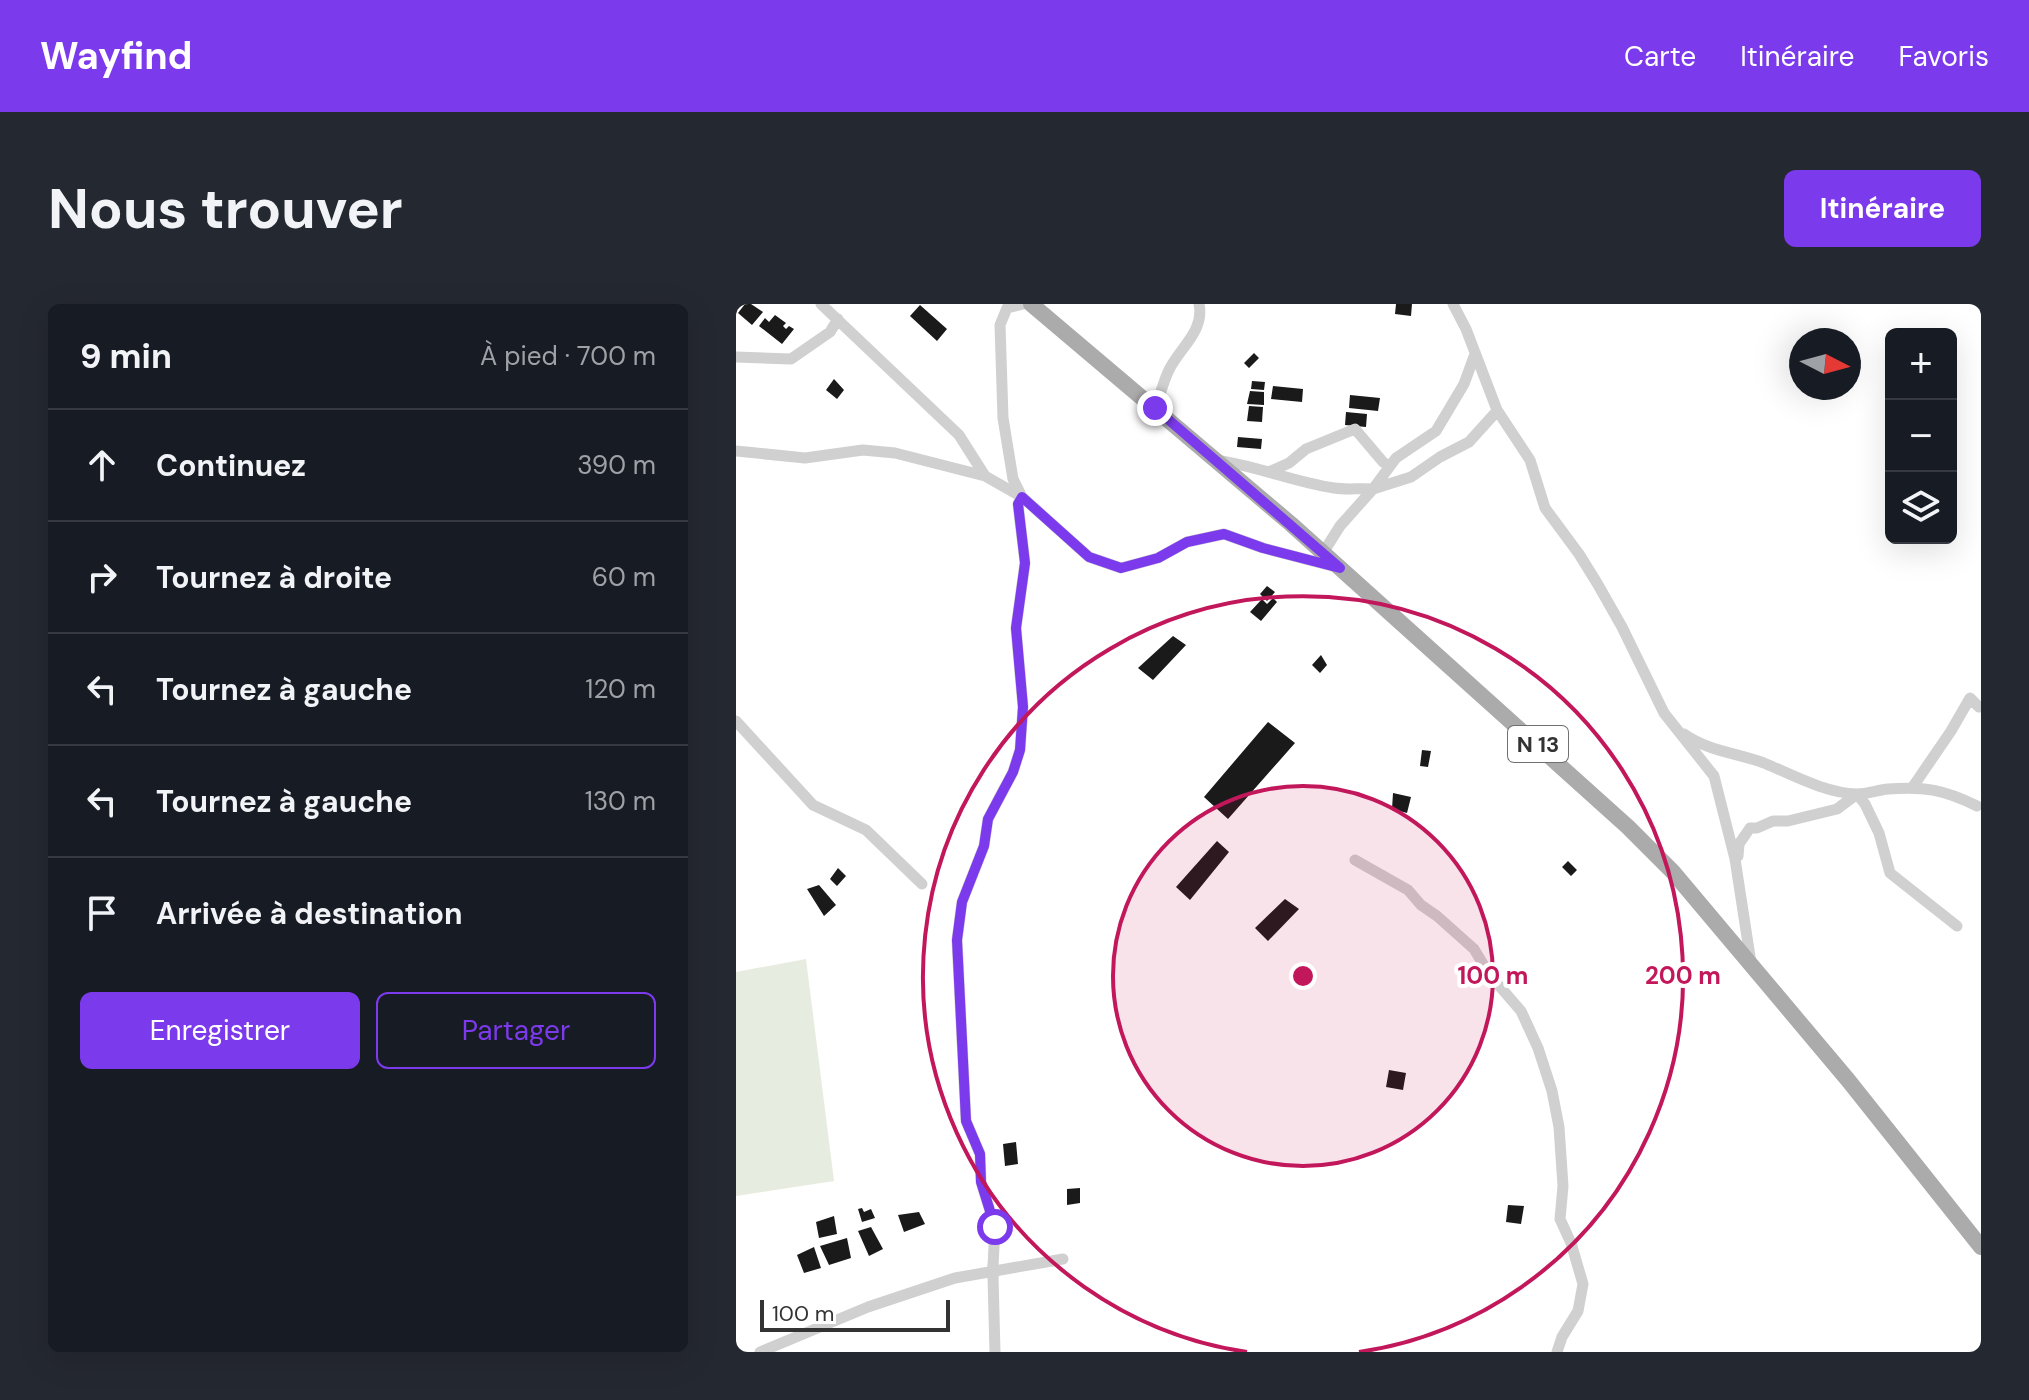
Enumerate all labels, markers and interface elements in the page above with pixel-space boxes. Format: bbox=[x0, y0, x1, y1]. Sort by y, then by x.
text: Wayfind bbox=[40, 31, 193, 81]
text: Carte bbox=[1624, 38, 1696, 75]
text: Itinéraire bbox=[1740, 38, 1854, 75]
text: Favoris bbox=[1898, 38, 1989, 75]
button: Itinéraire bbox=[1784, 170, 1981, 247]
text: Nous trouver bbox=[48, 172, 403, 245]
north arrow bbox=[1789, 328, 1861, 400]
map controls bbox=[1885, 328, 1957, 544]
button: + bbox=[1885, 328, 1957, 400]
text: 9 min bbox=[80, 334, 172, 379]
text: À pied · 700 m bbox=[480, 339, 656, 373]
route end bbox=[1137, 390, 1173, 426]
button: − bbox=[1885, 400, 1957, 472]
icon: ahead bbox=[80, 443, 124, 487]
text: Continuez bbox=[156, 446, 306, 485]
text: 390 m bbox=[577, 448, 656, 482]
button: layers bbox=[1885, 472, 1957, 544]
icon: right bbox=[80, 555, 124, 599]
text: Tournez à droite bbox=[156, 558, 392, 597]
text: 60 m bbox=[592, 560, 656, 594]
icon: left bbox=[80, 667, 124, 711]
text: Tournez à gauche bbox=[156, 670, 412, 709]
text: 120 m bbox=[585, 672, 656, 706]
road number: N 13 bbox=[1508, 726, 1568, 762]
icon: left bbox=[80, 779, 124, 823]
text: Tournez à gauche bbox=[156, 782, 412, 821]
text: 130 m bbox=[585, 784, 656, 818]
icon: arrive bbox=[80, 891, 124, 935]
text: Arrivée à destination bbox=[156, 894, 462, 933]
text: 100 m bbox=[1458, 960, 1528, 991]
text: 200 m bbox=[1645, 960, 1721, 991]
centre of rings bbox=[1289, 962, 1317, 990]
button: Enregistrer bbox=[80, 992, 360, 1069]
button: Partager bbox=[376, 992, 656, 1069]
route start bbox=[977, 1209, 1013, 1245]
scale bar bbox=[760, 1296, 950, 1332]
text: 100 m bbox=[772, 1299, 834, 1328]

